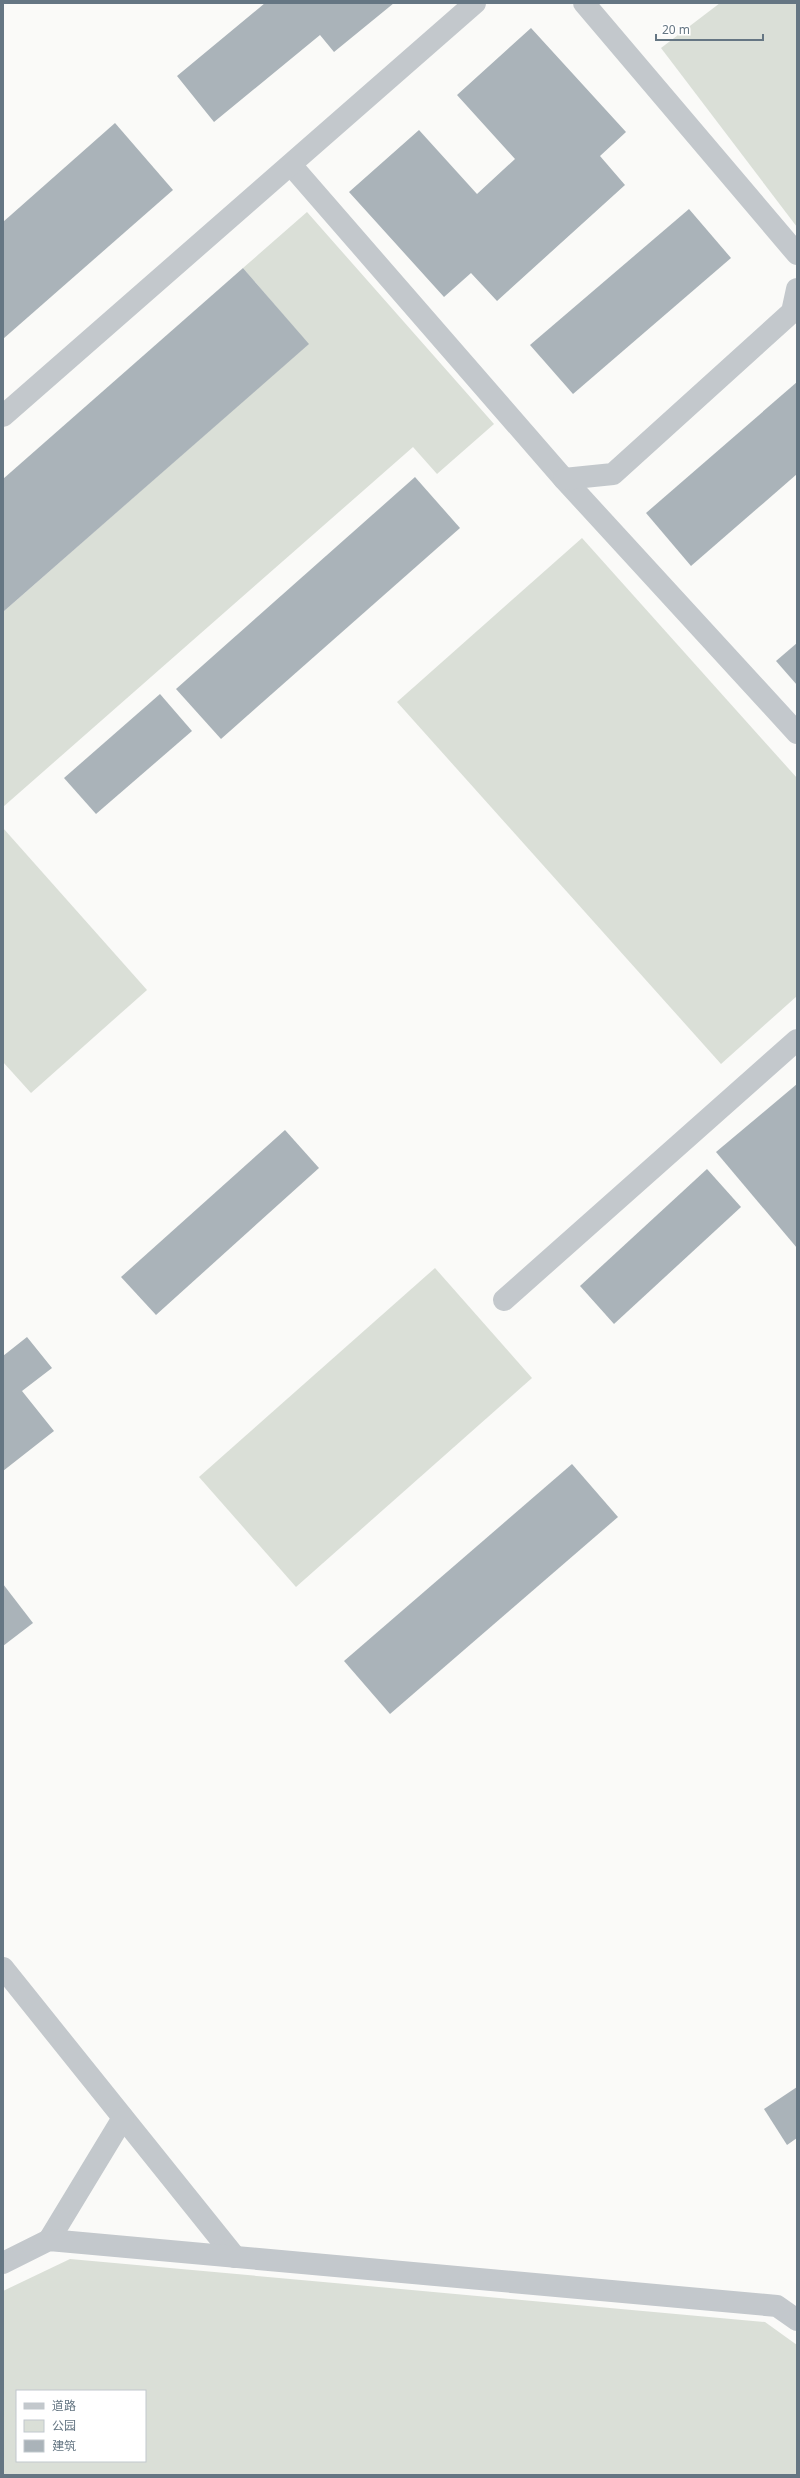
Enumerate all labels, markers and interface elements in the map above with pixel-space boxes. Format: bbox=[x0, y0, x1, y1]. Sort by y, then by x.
scale bar bbox=[656, 16, 763, 42]
text: 20 m bbox=[662, 21, 690, 38]
legend bbox=[16, 2390, 146, 2462]
text: 道路 bbox=[52, 2397, 76, 2414]
text: 公园 bbox=[52, 2417, 76, 2434]
text: 建筑 bbox=[52, 2437, 76, 2454]

